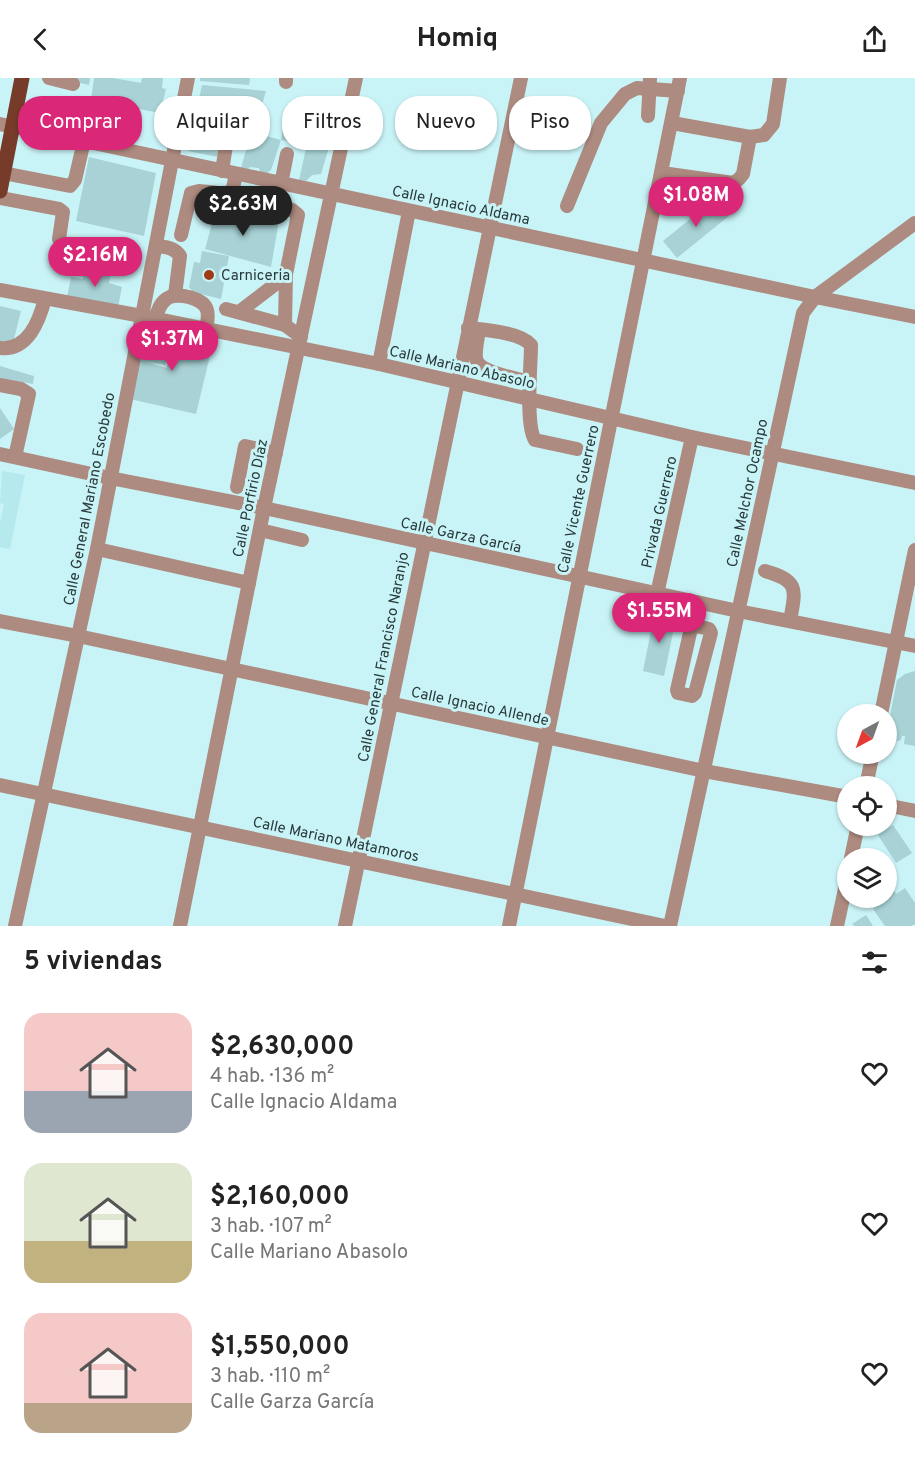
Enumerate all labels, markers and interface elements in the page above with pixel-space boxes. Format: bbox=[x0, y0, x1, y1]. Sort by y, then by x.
text: Homiq bbox=[417, 22, 498, 56]
icon: back bbox=[24, 23, 57, 56]
icon: share bbox=[858, 23, 891, 56]
chip: Comprar bbox=[18, 96, 142, 150]
chip: Alquilar bbox=[154, 96, 270, 150]
chip: Filtros bbox=[282, 96, 383, 150]
chip: Nuevo bbox=[395, 96, 497, 150]
chip: Piso bbox=[509, 96, 591, 150]
pin: $1.08M bbox=[647, 177, 745, 228]
street label: Calle Ignacio Aldama bbox=[390, 183, 531, 230]
text: $1.08M bbox=[663, 183, 729, 209]
pin: $2.63M bbox=[194, 186, 292, 237]
text: $2.63M bbox=[208, 192, 278, 218]
pin: $2.16M bbox=[46, 237, 144, 288]
text: $2.16M bbox=[62, 243, 128, 269]
place label: Carniceria bbox=[221, 267, 290, 286]
marker: Carniceria bbox=[202, 268, 216, 282]
pin: $1.37M bbox=[123, 321, 221, 372]
text: $1.37M bbox=[140, 327, 204, 353]
street label: Calle Mariano Abasolo bbox=[387, 342, 536, 394]
street label: Calle General Mariano Escobedo bbox=[60, 391, 120, 607]
street label: Calle Melchor Ocampo bbox=[723, 417, 773, 569]
street label: Calle Vicente Guerrero bbox=[554, 423, 604, 575]
street label: Calle Porfirio Díaz bbox=[230, 437, 273, 559]
street label: Privada Guerrero bbox=[638, 454, 683, 570]
street label: Calle Garza García bbox=[398, 514, 523, 559]
street label: Calle General Francisco Naranjo bbox=[355, 551, 414, 764]
pin: $1.55M bbox=[610, 593, 708, 644]
text: $1.55M bbox=[626, 599, 692, 625]
street label: Calle Ignacio Allende bbox=[409, 684, 550, 731]
north arrow bbox=[837, 704, 897, 764]
map controls bbox=[837, 704, 897, 908]
button: locate bbox=[837, 776, 897, 836]
street label: Calle Mariano Matamoros bbox=[251, 814, 421, 867]
button: layers bbox=[837, 848, 897, 908]
text: 5 viviendas bbox=[24, 946, 162, 979]
icon: filters bbox=[858, 946, 891, 979]
text: $2,630,000 bbox=[210, 1031, 354, 1064]
icon: home bbox=[72, 1037, 144, 1109]
icon: heart bbox=[858, 1057, 891, 1090]
text: 4 hab. · 136 m² bbox=[210, 1064, 334, 1090]
text: Calle Ignacio Aldama bbox=[210, 1090, 397, 1116]
text: $2,160,000 bbox=[210, 1181, 350, 1214]
icon: home bbox=[72, 1187, 144, 1259]
icon: heart bbox=[858, 1207, 891, 1240]
text: 3 hab. · 107 m² bbox=[210, 1214, 332, 1240]
text: Calle Mariano Abasolo bbox=[210, 1240, 408, 1266]
text: $1,550,000 bbox=[210, 1331, 350, 1364]
icon: home bbox=[72, 1337, 144, 1409]
icon: heart bbox=[858, 1357, 891, 1390]
text: 3 hab. · 110 m² bbox=[210, 1364, 330, 1390]
text: Calle Garza García bbox=[210, 1390, 374, 1416]

